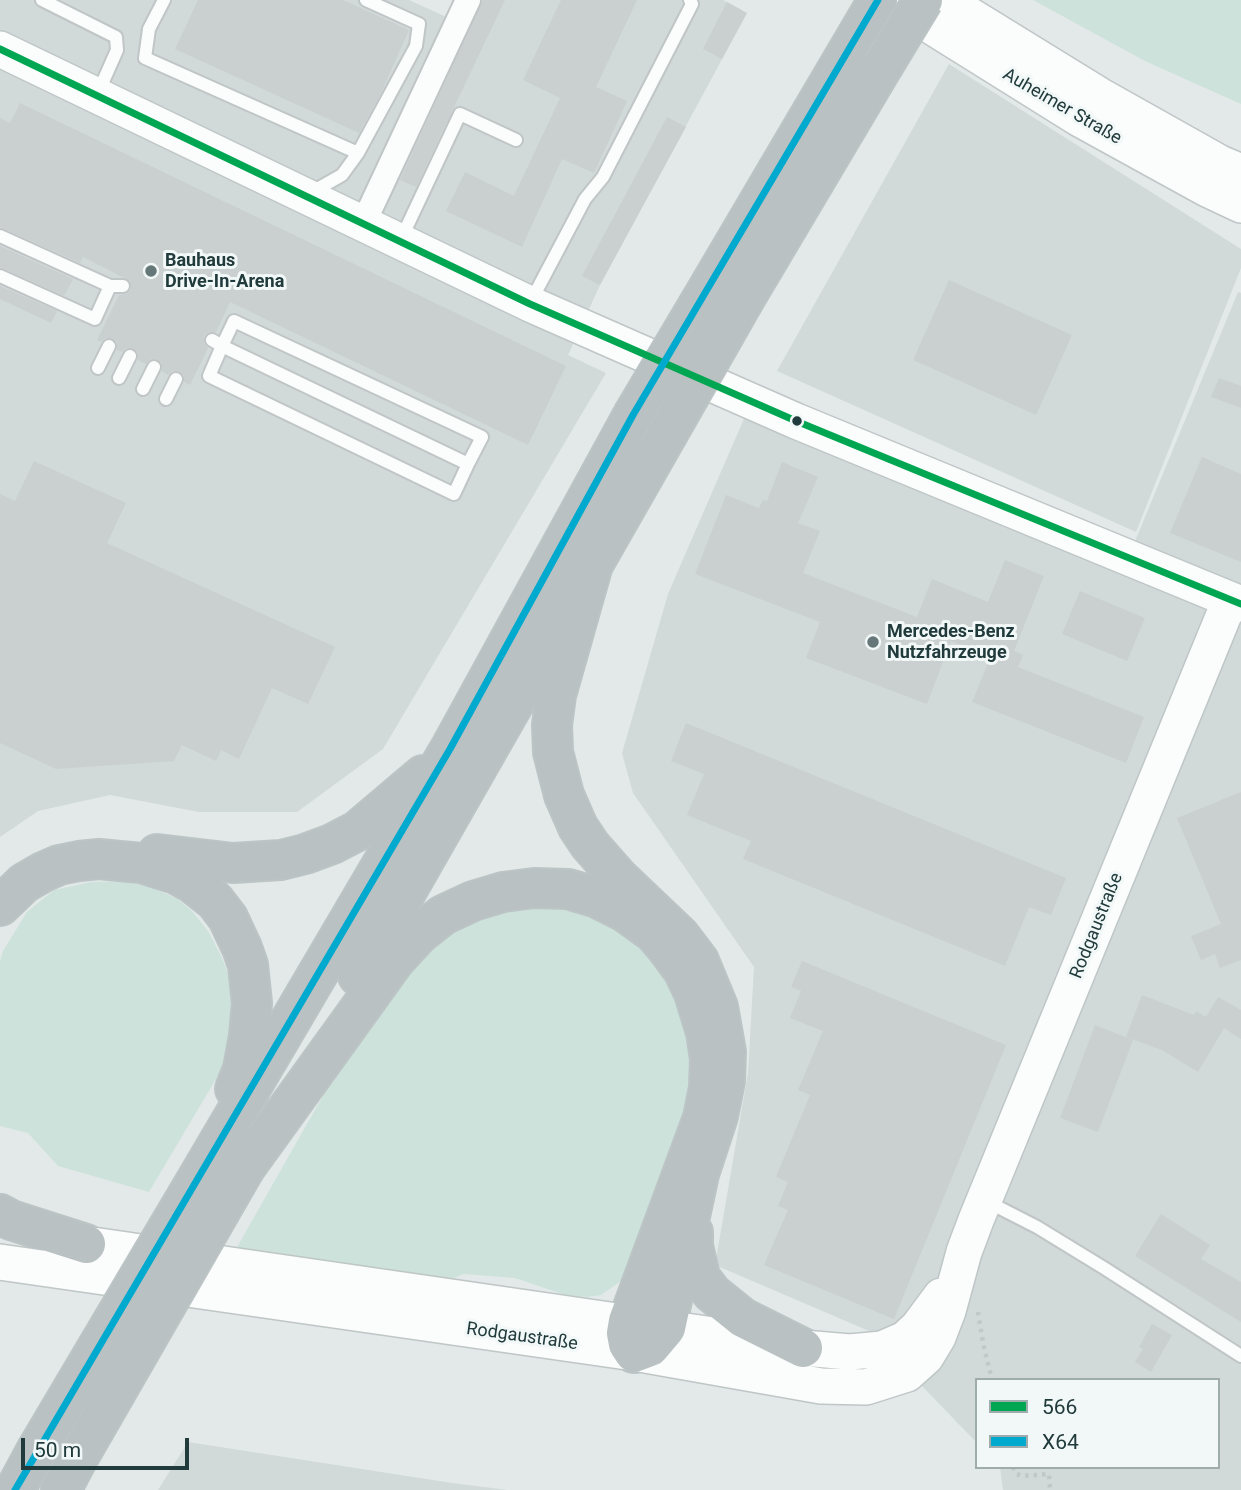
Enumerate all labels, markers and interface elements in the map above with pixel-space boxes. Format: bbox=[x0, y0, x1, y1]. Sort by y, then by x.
street label: Auheimer Straße bbox=[999, 64, 1125, 150]
place label: Bauhaus Drive-In-Arena bbox=[165, 250, 284, 292]
marker: Bauhaus Drive-In-Arena bbox=[143, 263, 159, 279]
unlabelled marker bbox=[790, 414, 804, 428]
place label: Mercedes-Benz Nutzfahrzeuge bbox=[887, 621, 1015, 664]
marker: Mercedes-Benz Nutzfahrzeuge bbox=[865, 634, 881, 650]
street label: Rodgaustraße bbox=[1066, 870, 1128, 982]
street label: Rodgaustraße bbox=[465, 1318, 579, 1356]
legend bbox=[975, 1378, 1220, 1469]
text: 566 bbox=[1042, 1395, 1077, 1419]
scale bar bbox=[24, 1424, 192, 1468]
text: X64 bbox=[1042, 1430, 1079, 1454]
text: 50 m bbox=[34, 1438, 81, 1462]

